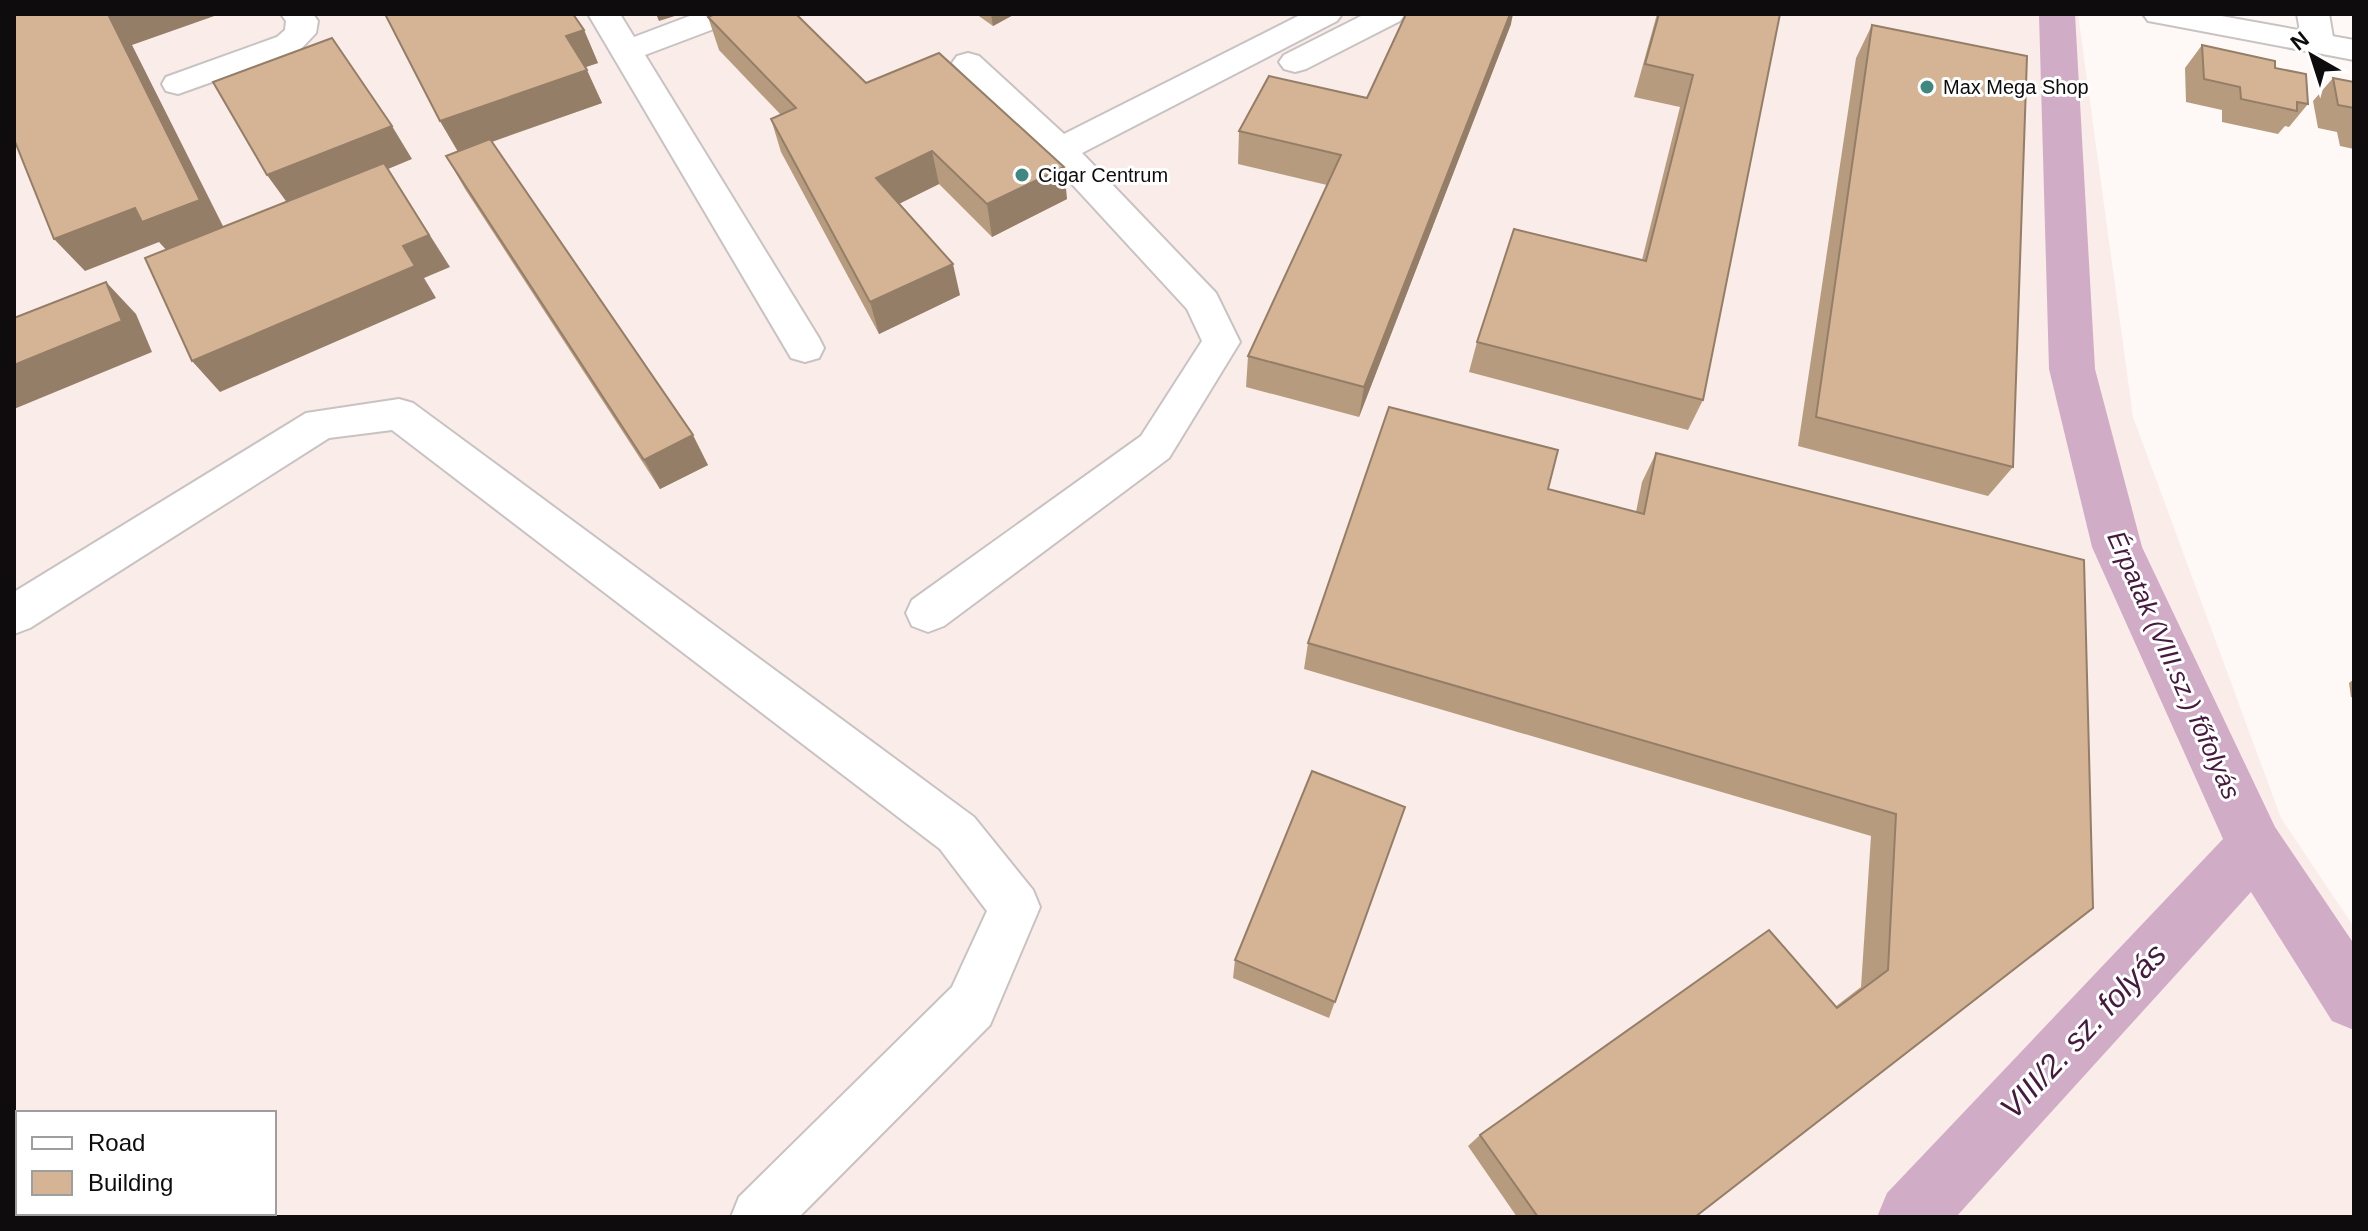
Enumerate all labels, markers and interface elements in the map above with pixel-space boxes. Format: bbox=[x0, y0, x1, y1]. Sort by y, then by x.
north arrow bbox=[2272, 16, 2352, 96]
text: N bbox=[2286, 26, 2314, 56]
place label: Max Mega Shop bbox=[1943, 76, 2089, 98]
marker: Max Mega Shop bbox=[1918, 78, 1936, 96]
place label: Cigar Centrum bbox=[1038, 164, 1168, 186]
marker: Cigar Centrum bbox=[1013, 166, 1031, 184]
water label: Érpatak (VIII.sz.) főfolyás bbox=[2101, 526, 2247, 804]
water label: VIII/2. sz. folyás bbox=[1993, 936, 2173, 1126]
legend bbox=[16, 1111, 276, 1215]
text: Road bbox=[88, 1129, 145, 1156]
text: Building bbox=[88, 1169, 173, 1196]

